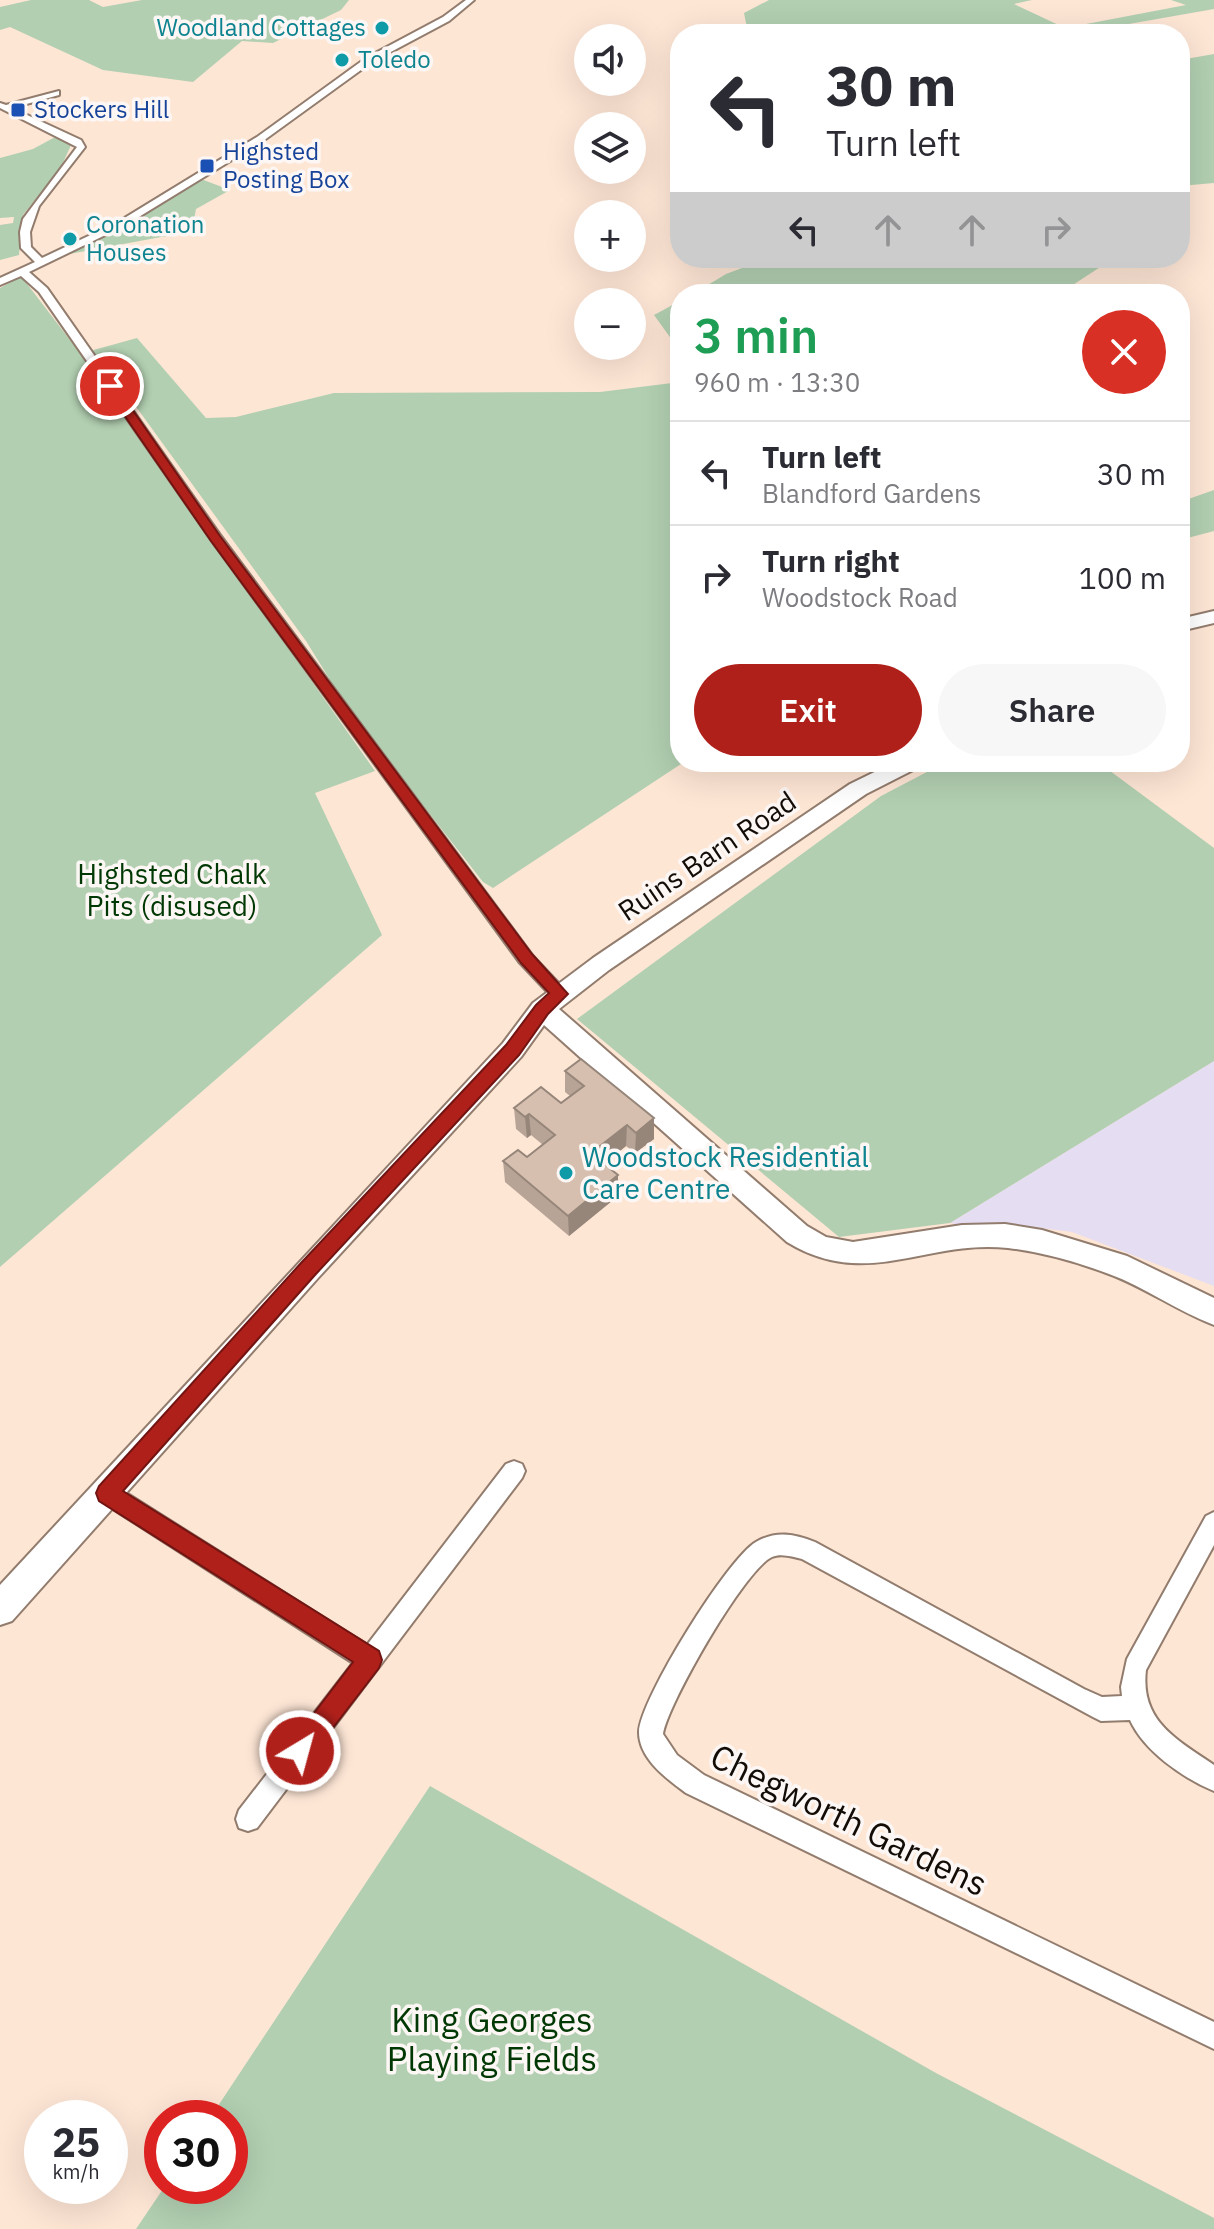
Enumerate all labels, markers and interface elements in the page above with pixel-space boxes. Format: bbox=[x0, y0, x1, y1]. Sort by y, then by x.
place label: Woodland Cottages bbox=[156, 11, 366, 43]
marker: Woodland Cottages bbox=[373, 19, 391, 37]
map controls bbox=[574, 24, 646, 360]
button: sound bbox=[574, 24, 646, 96]
place label: Toledo bbox=[358, 43, 431, 75]
text: 30 m bbox=[826, 49, 956, 121]
marker: Toledo bbox=[333, 51, 351, 69]
icon: left bbox=[694, 56, 798, 160]
place label: Stockers Hill bbox=[34, 93, 169, 125]
marker: Stockers Hill bbox=[9, 101, 27, 119]
button: layers bbox=[574, 112, 646, 184]
text: Turn left bbox=[826, 119, 961, 166]
place label: Highsted Posting Box bbox=[223, 135, 349, 195]
marker: Highsted Posting Box bbox=[198, 157, 216, 175]
button: + bbox=[574, 200, 646, 272]
place label: Coronation Houses bbox=[86, 208, 204, 268]
icon: left bbox=[782, 208, 826, 252]
icon: ahead bbox=[866, 208, 910, 252]
icon: ahead bbox=[950, 208, 994, 252]
icon: right bbox=[1034, 208, 1078, 252]
marker: Coronation Houses bbox=[61, 230, 79, 248]
button: − bbox=[574, 288, 646, 360]
text: 3 min bbox=[694, 304, 818, 366]
button: close bbox=[1082, 310, 1166, 394]
pin bbox=[76, 352, 144, 420]
icon: arrive bbox=[88, 364, 132, 408]
text: 960 m · 13:30 bbox=[694, 365, 860, 399]
text: Turn left bbox=[762, 437, 881, 476]
icon: left bbox=[694, 451, 738, 495]
text: 30 m bbox=[1097, 454, 1166, 493]
text: Blandford Gardens bbox=[762, 476, 981, 510]
text: Turn right bbox=[762, 541, 900, 580]
icon: right bbox=[694, 555, 738, 599]
text: 100 m bbox=[1079, 558, 1166, 597]
text: Woodstock Road bbox=[762, 580, 958, 614]
button: Exit bbox=[694, 664, 922, 756]
button: Share bbox=[938, 664, 1166, 756]
street label: Ruins Barn Road bbox=[610, 782, 803, 929]
park label: Highsted Chalk Pits (disused) bbox=[77, 855, 267, 924]
place label: Woodstock Residential Care Centre bbox=[582, 1138, 869, 1207]
marker: Woodstock Residential Care Centre bbox=[557, 1164, 575, 1182]
position arrow bbox=[258, 1709, 342, 1793]
street label: Chegworth Gardens bbox=[704, 1733, 995, 1905]
park label: King Georges Playing Fields bbox=[387, 1997, 597, 2080]
speed limit sign: 30 bbox=[144, 2100, 248, 2204]
text: 25 bbox=[52, 2116, 100, 2168]
text: km/h bbox=[52, 2158, 100, 2185]

